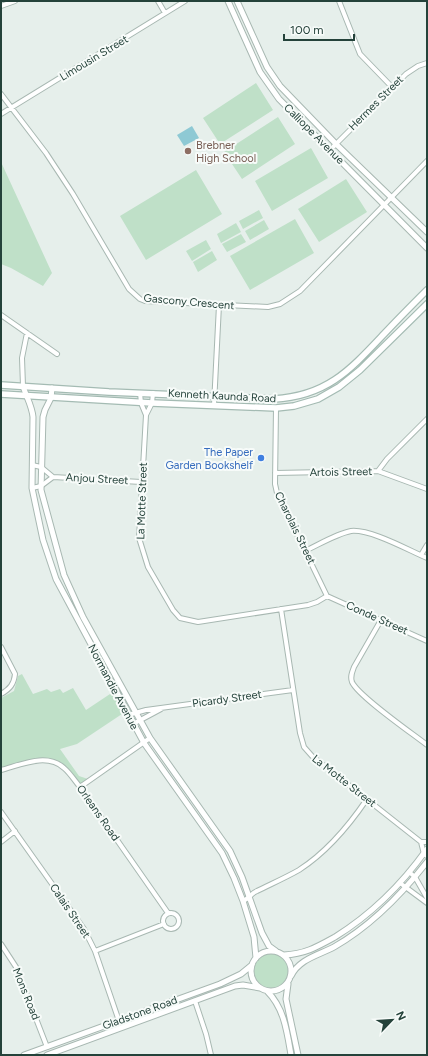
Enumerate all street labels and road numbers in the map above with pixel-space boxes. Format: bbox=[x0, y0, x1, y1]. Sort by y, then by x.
street label: Limousin Street bbox=[57, 32, 131, 84]
street label: Hermes Street bbox=[346, 73, 406, 133]
street label: Calliope Avenue bbox=[281, 101, 347, 167]
street label: Gascony Crescent bbox=[143, 292, 235, 312]
street label: Kenneth Kaunda Road bbox=[167, 387, 277, 405]
street label: La Motte Street bbox=[134, 462, 150, 540]
street label: Artois Street bbox=[309, 465, 373, 479]
street label: Anjou Street bbox=[65, 471, 129, 487]
street label: Charolais Street bbox=[272, 490, 318, 566]
street label: Conde Street bbox=[344, 599, 410, 637]
street label: Normandie Avenue bbox=[85, 642, 141, 732]
street label: Picardy Street bbox=[191, 688, 263, 710]
street label: La Motte Street bbox=[309, 752, 379, 810]
street label: Orleans Road bbox=[74, 782, 122, 844]
street label: Calais Street bbox=[47, 881, 93, 941]
street label: Mons Road bbox=[10, 966, 42, 1022]
street label: Gladstone Road bbox=[101, 993, 179, 1033]

